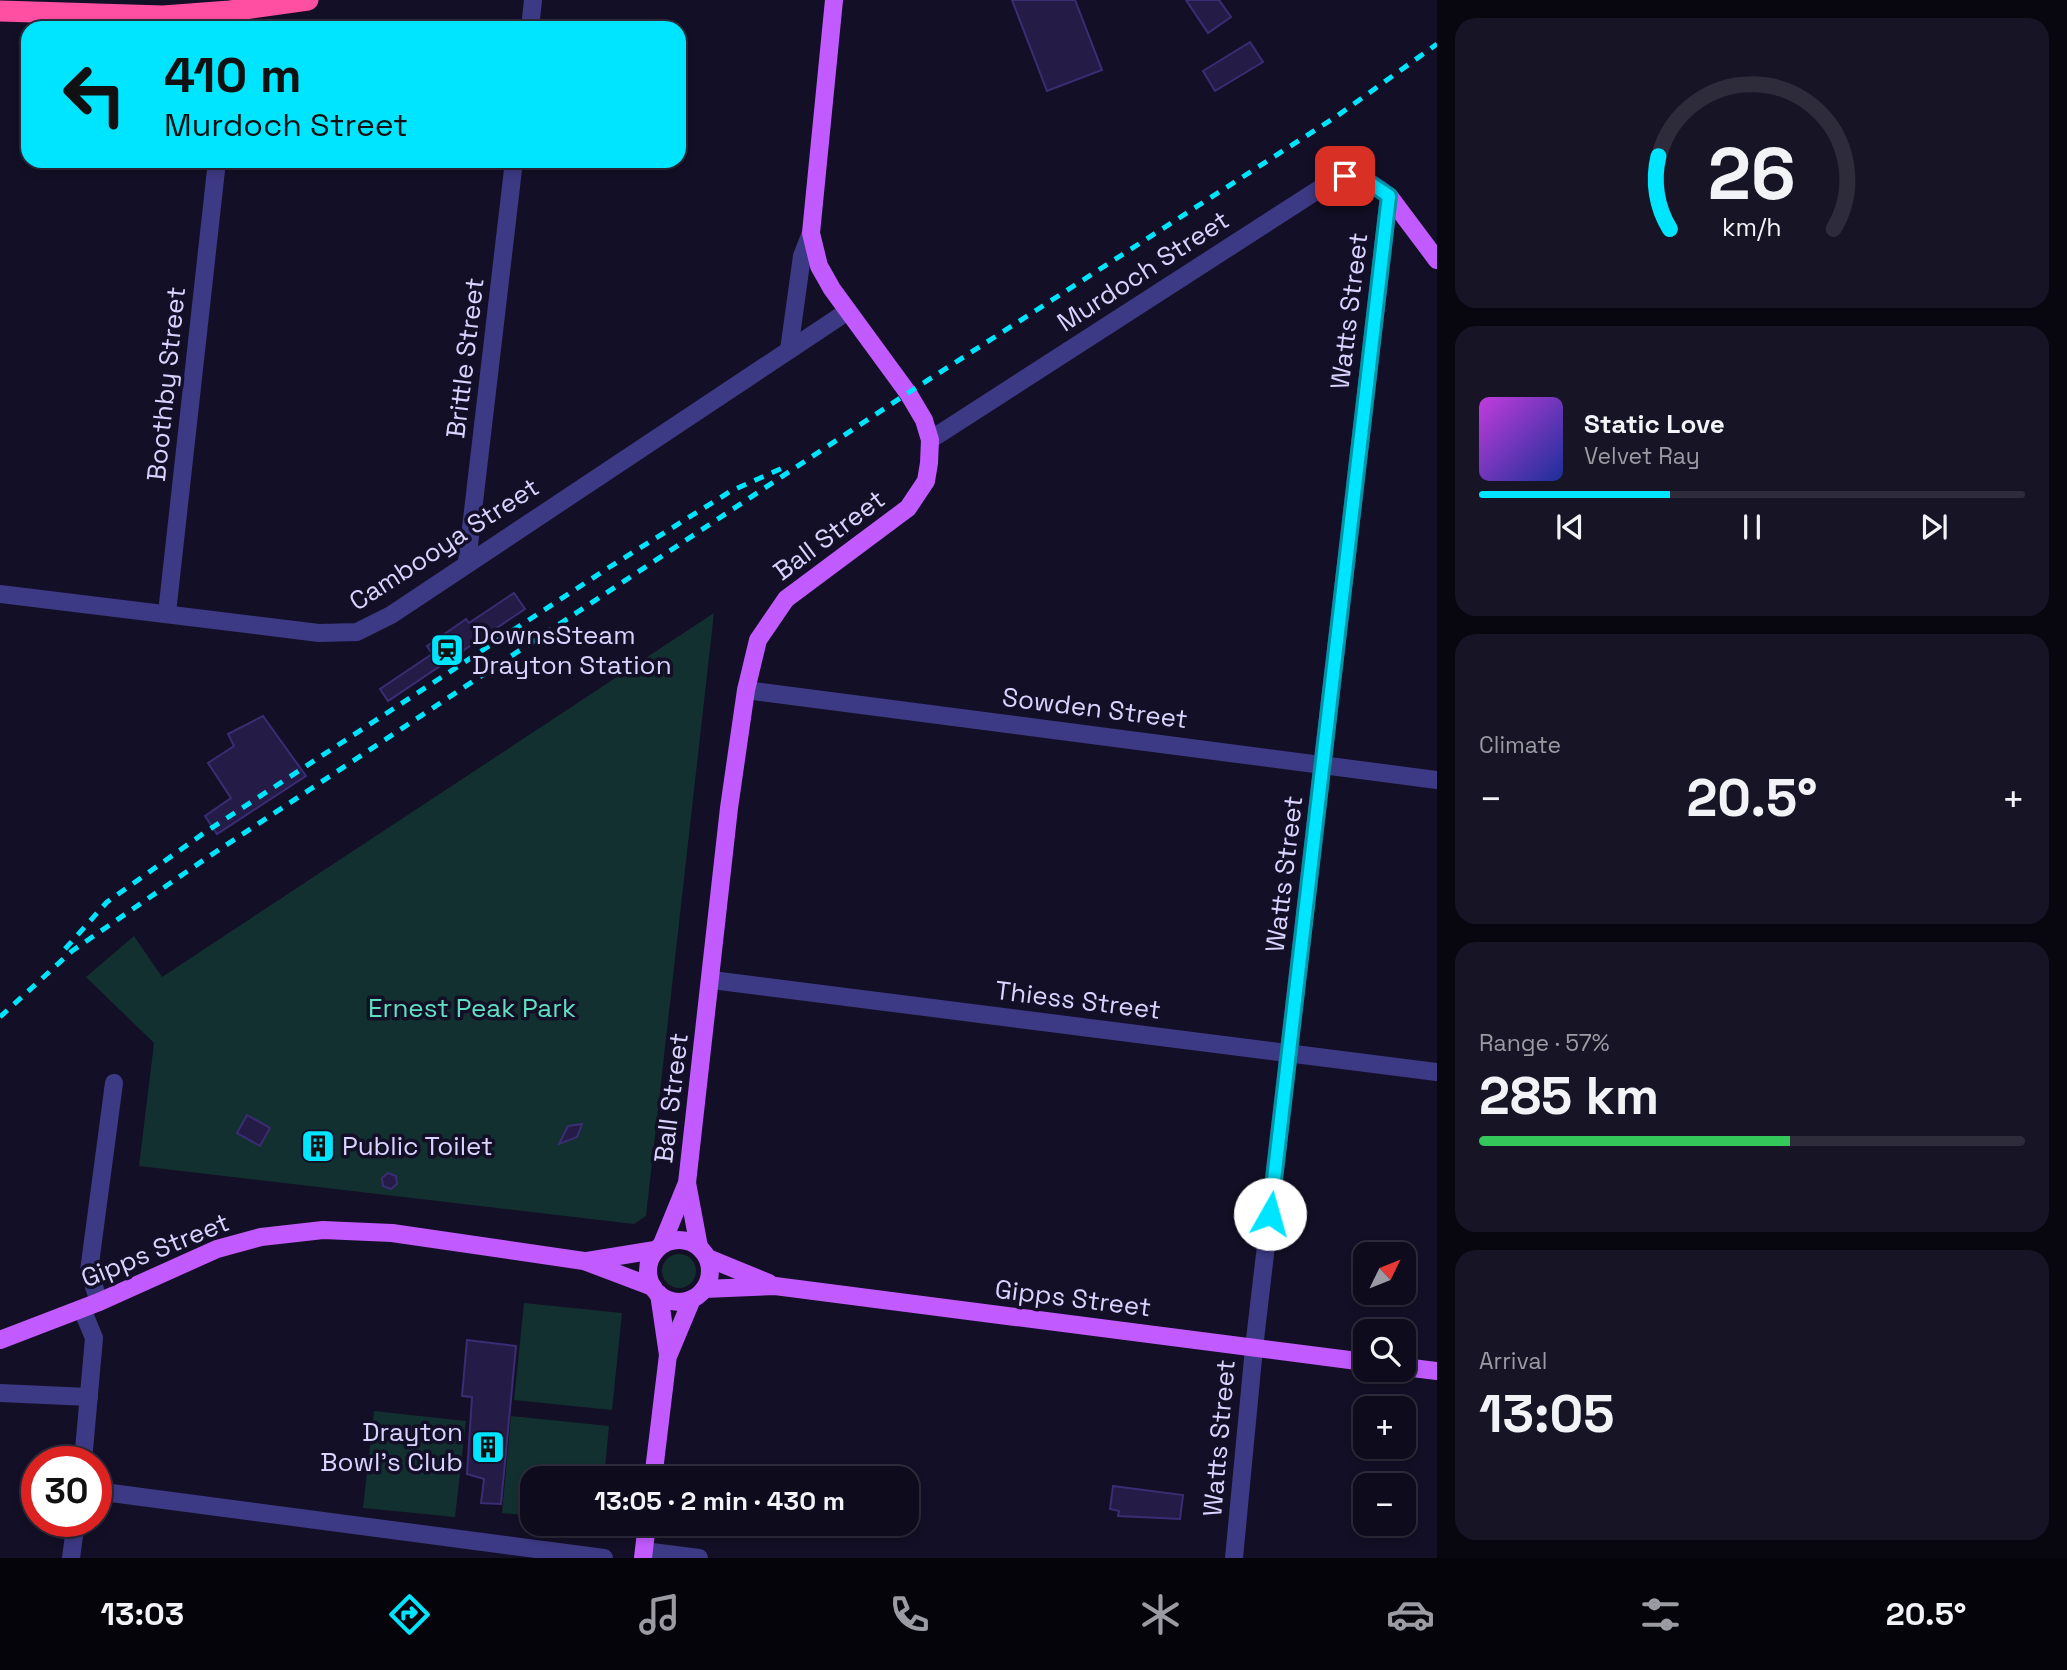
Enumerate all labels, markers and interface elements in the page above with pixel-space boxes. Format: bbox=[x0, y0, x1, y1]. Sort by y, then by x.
text: 410 m bbox=[164, 44, 302, 106]
icon: left bbox=[49, 49, 140, 140]
text: Murdoch Street bbox=[164, 105, 408, 145]
text: 26 bbox=[1708, 127, 1796, 220]
pin bbox=[1315, 146, 1375, 206]
icon: arrive bbox=[1326, 157, 1364, 195]
street label: Murdoch Street bbox=[1051, 203, 1235, 339]
text: km/h bbox=[1722, 211, 1782, 243]
street label: Watts Street bbox=[1323, 231, 1375, 391]
street label: Brittle Street bbox=[438, 276, 492, 440]
street label: Boothby Street bbox=[139, 285, 193, 483]
text: Static Love bbox=[1584, 407, 1725, 441]
text: Velvet Ray bbox=[1584, 441, 1700, 471]
street label: Cambooya Street bbox=[343, 470, 545, 618]
street label: Ball Street bbox=[766, 482, 892, 588]
icon: previous bbox=[1551, 508, 1589, 546]
icon: pause bbox=[1733, 508, 1771, 546]
icon: next bbox=[1915, 508, 1953, 546]
place label: DownsSteam Drayton Station bbox=[472, 618, 672, 682]
station icon: DownsSteam Drayton Station bbox=[428, 631, 466, 669]
street label: Sowden Street bbox=[1000, 680, 1190, 736]
text: Climate bbox=[1479, 730, 1561, 760]
text: 20.5° bbox=[1686, 765, 1818, 831]
text: − bbox=[1479, 775, 1503, 823]
text: + bbox=[2001, 775, 2025, 823]
street label: Watts Street bbox=[1258, 794, 1310, 954]
street label: Thiess Street bbox=[993, 973, 1163, 1027]
park label: Ernest Peak Park bbox=[368, 991, 576, 1025]
text: Range · 57% bbox=[1479, 1028, 1610, 1058]
street label: Ball Street bbox=[646, 1031, 696, 1165]
text: 285 km bbox=[1479, 1063, 1659, 1129]
building icon: Public Toilet bbox=[299, 1127, 337, 1165]
place label: Public Toilet bbox=[342, 1129, 493, 1163]
position arrow bbox=[1233, 1177, 1307, 1251]
street label: Gipps Street bbox=[76, 1205, 234, 1295]
north arrow bbox=[1353, 1242, 1416, 1306]
map controls bbox=[1353, 1242, 1416, 1536]
street label: Gipps Street bbox=[993, 1272, 1153, 1324]
button: search bbox=[1353, 1319, 1416, 1382]
text: Arrival bbox=[1479, 1346, 1547, 1376]
street label: Watts Street bbox=[1195, 1358, 1243, 1518]
text: 13:05 bbox=[1479, 1381, 1615, 1447]
button: + bbox=[1353, 1396, 1416, 1459]
place label: Drayton Bowl's Club bbox=[320, 1415, 463, 1479]
building icon: Drayton Bowl's Club bbox=[469, 1428, 507, 1466]
speed limit sign: 30 bbox=[21, 1446, 112, 1537]
button: − bbox=[1353, 1473, 1416, 1536]
text: 13:05 · 2 min · 430 m bbox=[594, 1484, 845, 1518]
icon: directions bbox=[385, 1590, 434, 1639]
icon: music bbox=[635, 1590, 684, 1639]
icon: phone bbox=[885, 1590, 934, 1639]
icon: climate bbox=[1136, 1590, 1185, 1639]
icon: car bbox=[1386, 1590, 1435, 1639]
icon: filters bbox=[1636, 1590, 1685, 1639]
text: 13:03 bbox=[101, 1594, 184, 1634]
text: 20.5° bbox=[1886, 1594, 1966, 1634]

